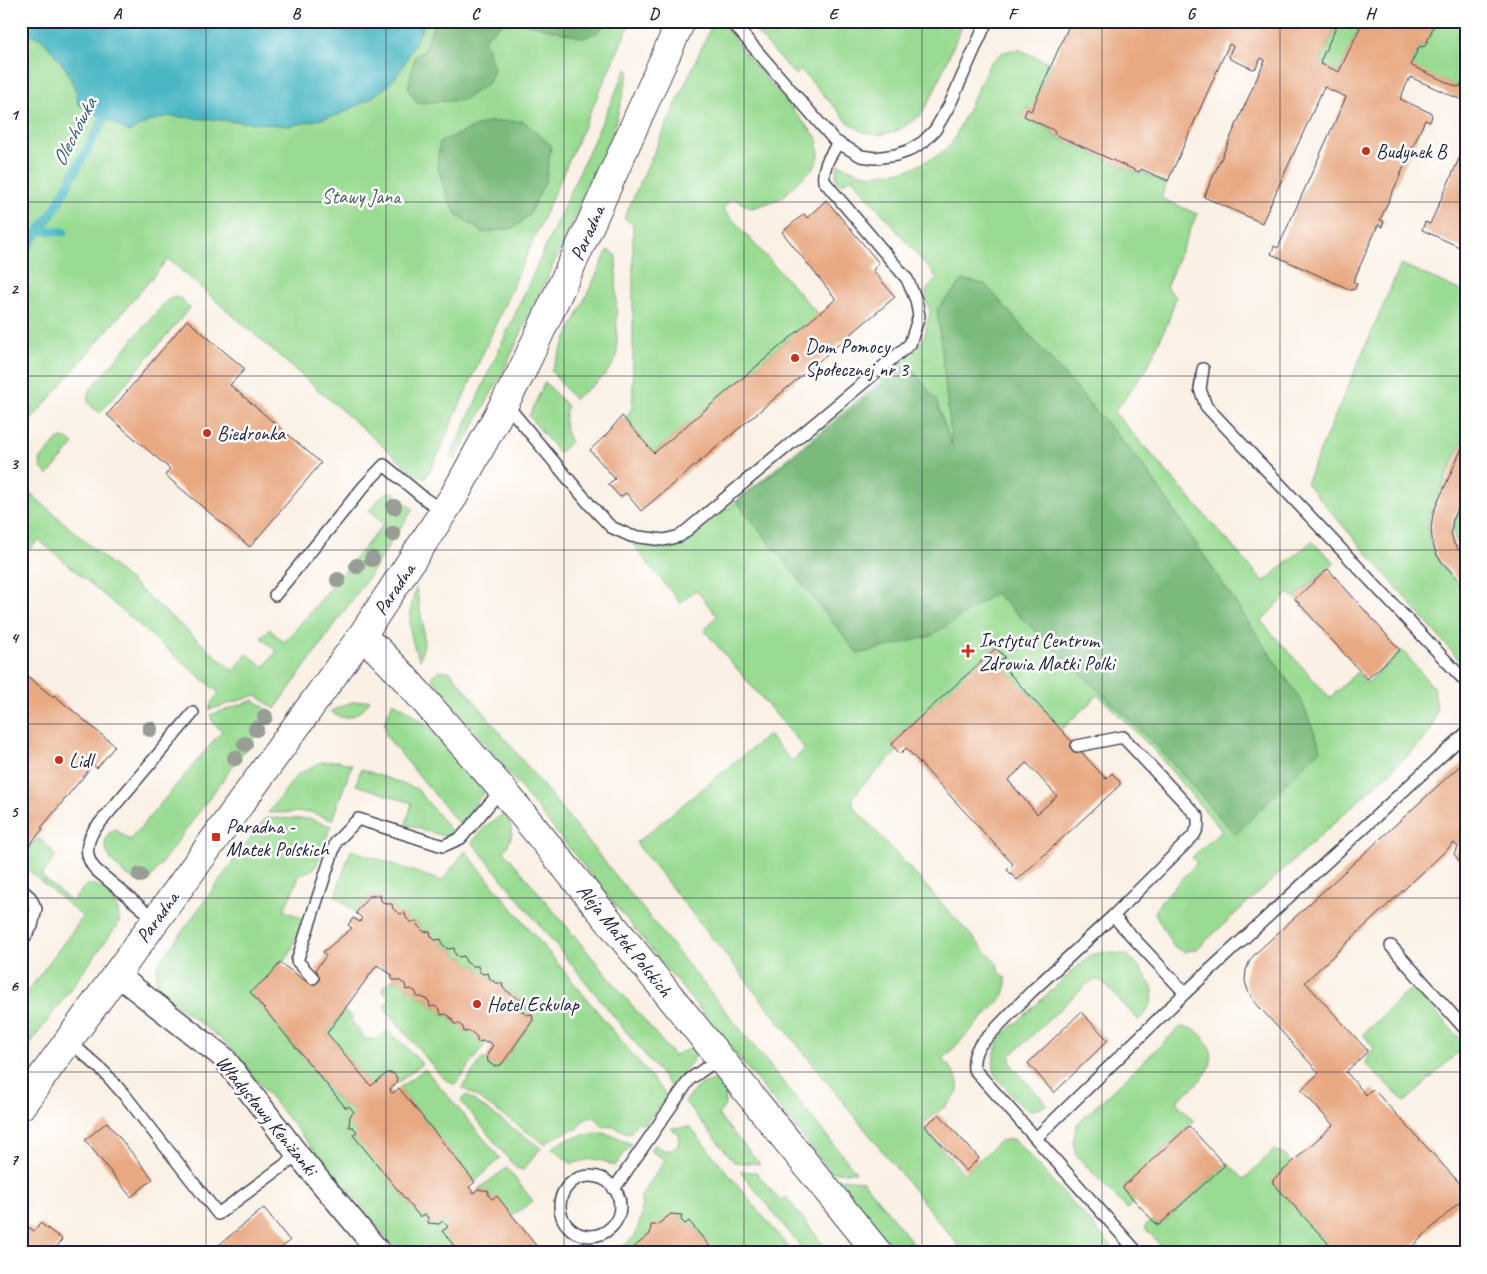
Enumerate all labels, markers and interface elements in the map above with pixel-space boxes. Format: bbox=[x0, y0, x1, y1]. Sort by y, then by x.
text: A bbox=[113, 4, 123, 24]
text: B bbox=[292, 4, 302, 24]
text: C bbox=[471, 4, 481, 24]
text: D bbox=[649, 4, 660, 24]
text: E bbox=[829, 4, 840, 24]
text: F bbox=[1008, 4, 1019, 24]
text: G bbox=[1187, 4, 1197, 24]
text: H bbox=[1365, 4, 1377, 24]
water label: Olechówka bbox=[46, 92, 103, 171]
text: 1 bbox=[10, 105, 19, 125]
place label: Budynek B bbox=[1376, 139, 1448, 164]
marker: Budynek B bbox=[1360, 145, 1372, 157]
park label: Stawy Jana bbox=[322, 184, 402, 209]
street label: Paradna bbox=[564, 200, 611, 265]
text: 2 bbox=[10, 279, 19, 299]
place label: Dom Pomocy Społecznej nr 3 bbox=[805, 334, 910, 382]
marker: Dom Pomocy Społecznej nr 3 bbox=[789, 352, 801, 364]
place label: Biedronka bbox=[217, 421, 286, 446]
marker: Biedronka bbox=[201, 427, 213, 439]
text: 3 bbox=[10, 454, 19, 474]
street label: Paradna bbox=[368, 557, 422, 620]
text: 4 bbox=[10, 628, 19, 648]
place label: Instytut Centrum Zdrowia Matki Polki bbox=[979, 628, 1117, 676]
marker: Instytut Centrum Zdrowia Matki Polki bbox=[961, 644, 975, 658]
place label: Lidl bbox=[69, 748, 96, 773]
marker: Lidl bbox=[53, 754, 65, 766]
text: 5 bbox=[11, 802, 20, 822]
place label: Paradna - Matek Polskich bbox=[226, 814, 330, 862]
marker: Paradna - Matek Polskich bbox=[210, 831, 222, 843]
street label: Aleja Matek Polskich bbox=[571, 879, 678, 1003]
street label: Paradna bbox=[130, 885, 185, 948]
text: 6 bbox=[10, 976, 19, 996]
place label: Hotel Eskulap bbox=[487, 992, 580, 1017]
marker: Hotel Eskulap bbox=[471, 998, 483, 1010]
street label: Władysławy Keniżanki bbox=[210, 1050, 324, 1182]
text: 7 bbox=[10, 1150, 19, 1170]

